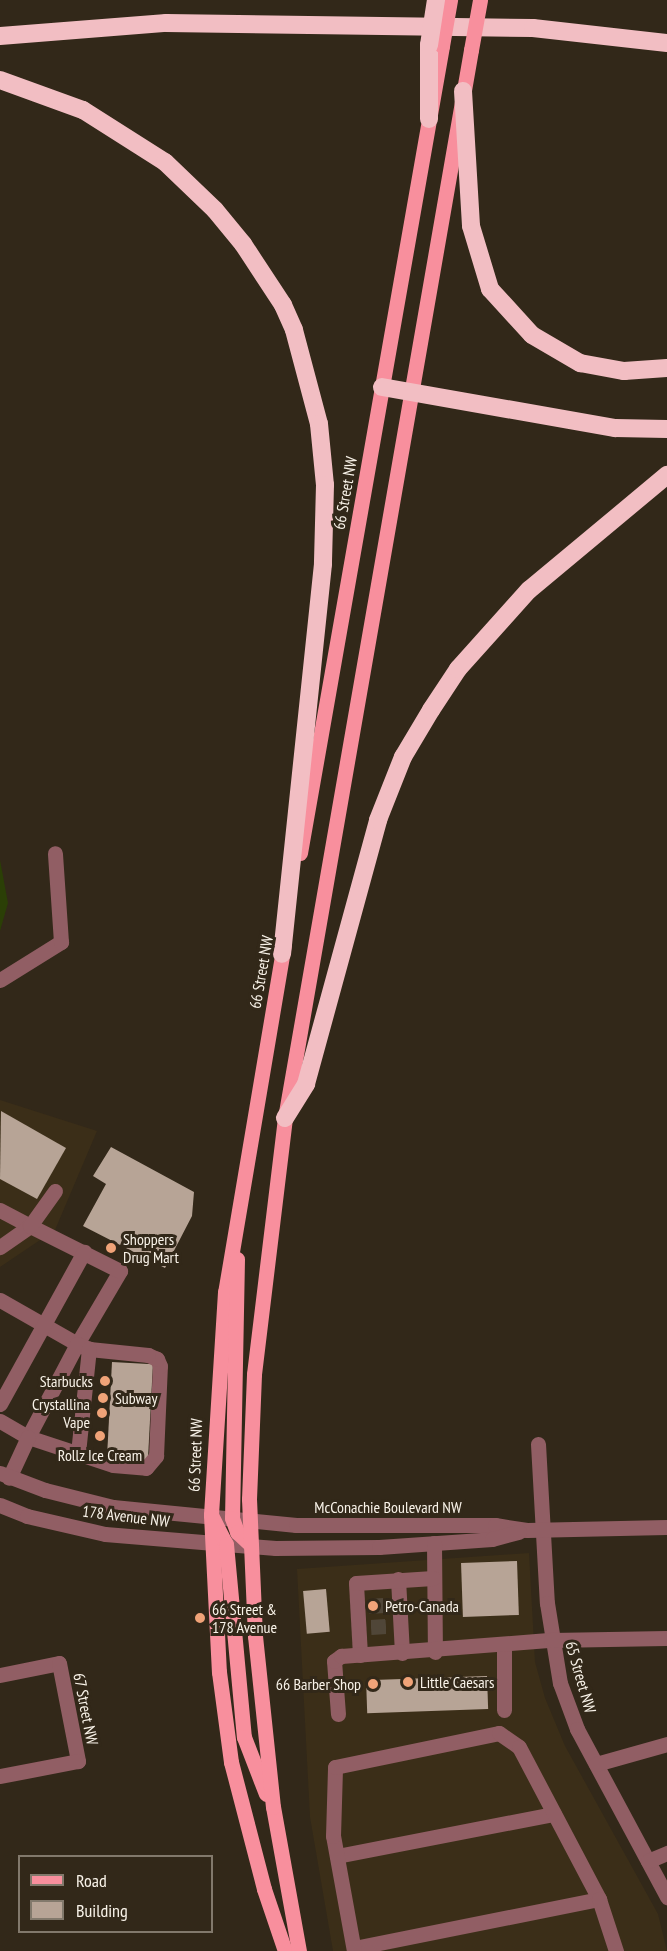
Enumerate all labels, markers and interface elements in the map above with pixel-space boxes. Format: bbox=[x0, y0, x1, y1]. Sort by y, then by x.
street label: 66 Street NW bbox=[329, 455, 361, 531]
street label: 66 Street NW bbox=[245, 934, 277, 1010]
place label: Shoppers Drug Mart bbox=[123, 1229, 179, 1267]
marker: Shoppers Drug Mart bbox=[104, 1241, 118, 1255]
place label: Starbucks bbox=[40, 1371, 93, 1391]
marker: Starbucks bbox=[98, 1374, 112, 1388]
place label: Subway bbox=[115, 1388, 157, 1408]
marker: Subway bbox=[96, 1391, 110, 1405]
place label: Crystallina Vape bbox=[32, 1394, 90, 1432]
marker: Crystallina Vape bbox=[95, 1406, 109, 1420]
street label: 66 Street NW bbox=[184, 1418, 206, 1492]
marker: Rollz Ice Cream bbox=[93, 1429, 107, 1443]
place label: Rollz Ice Cream bbox=[58, 1445, 142, 1465]
street label: McConachie Boulevard NW bbox=[314, 1497, 462, 1517]
street label: 178 Avenue NW bbox=[81, 1501, 171, 1531]
place label: Petro-Canada bbox=[385, 1596, 459, 1616]
place label: 66 Street & 178 Avenue bbox=[212, 1599, 277, 1637]
marker: Petro-Canada bbox=[366, 1599, 380, 1613]
marker: 66 Street & 178 Avenue bbox=[193, 1611, 207, 1625]
street label: 65 Street NW bbox=[562, 1639, 600, 1715]
street label: 67 Street NW bbox=[70, 1671, 102, 1747]
place label: Little Caesars bbox=[420, 1672, 494, 1692]
place label: 66 Barber Shop bbox=[276, 1674, 361, 1694]
marker: Little Caesars bbox=[401, 1675, 415, 1689]
marker: 66 Barber Shop bbox=[366, 1677, 380, 1691]
legend bbox=[18, 1855, 213, 1933]
text: Road bbox=[76, 1869, 107, 1892]
text: Building bbox=[76, 1899, 128, 1922]

